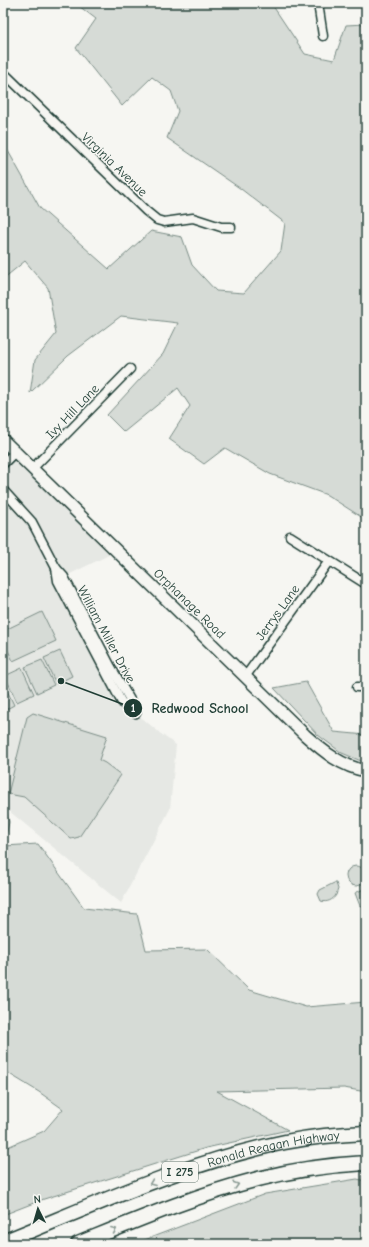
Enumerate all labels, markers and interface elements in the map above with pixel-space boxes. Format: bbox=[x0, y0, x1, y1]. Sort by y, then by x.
street label: Virginia Avenue bbox=[79, 129, 151, 200]
street label: Ivy Hill Lane bbox=[43, 381, 102, 442]
street label: Orphanage Road bbox=[151, 565, 229, 641]
street label: Jerrys Lane bbox=[252, 581, 303, 643]
street label: William Miller Drive bbox=[75, 583, 139, 686]
callout: Redwood School bbox=[123, 695, 257, 721]
text: Redwood School bbox=[151, 700, 249, 717]
text: 1 bbox=[131, 701, 136, 715]
street label: Ronald Reagan Highway bbox=[206, 1128, 340, 1170]
road number: I 275 bbox=[162, 1162, 198, 1182]
one-way arrow bbox=[148, 1178, 155, 1186]
one-way arrow bbox=[233, 1181, 240, 1190]
north arrow bbox=[18, 1189, 58, 1229]
text: N bbox=[33, 1193, 41, 1206]
one-way arrow bbox=[111, 1226, 118, 1234]

